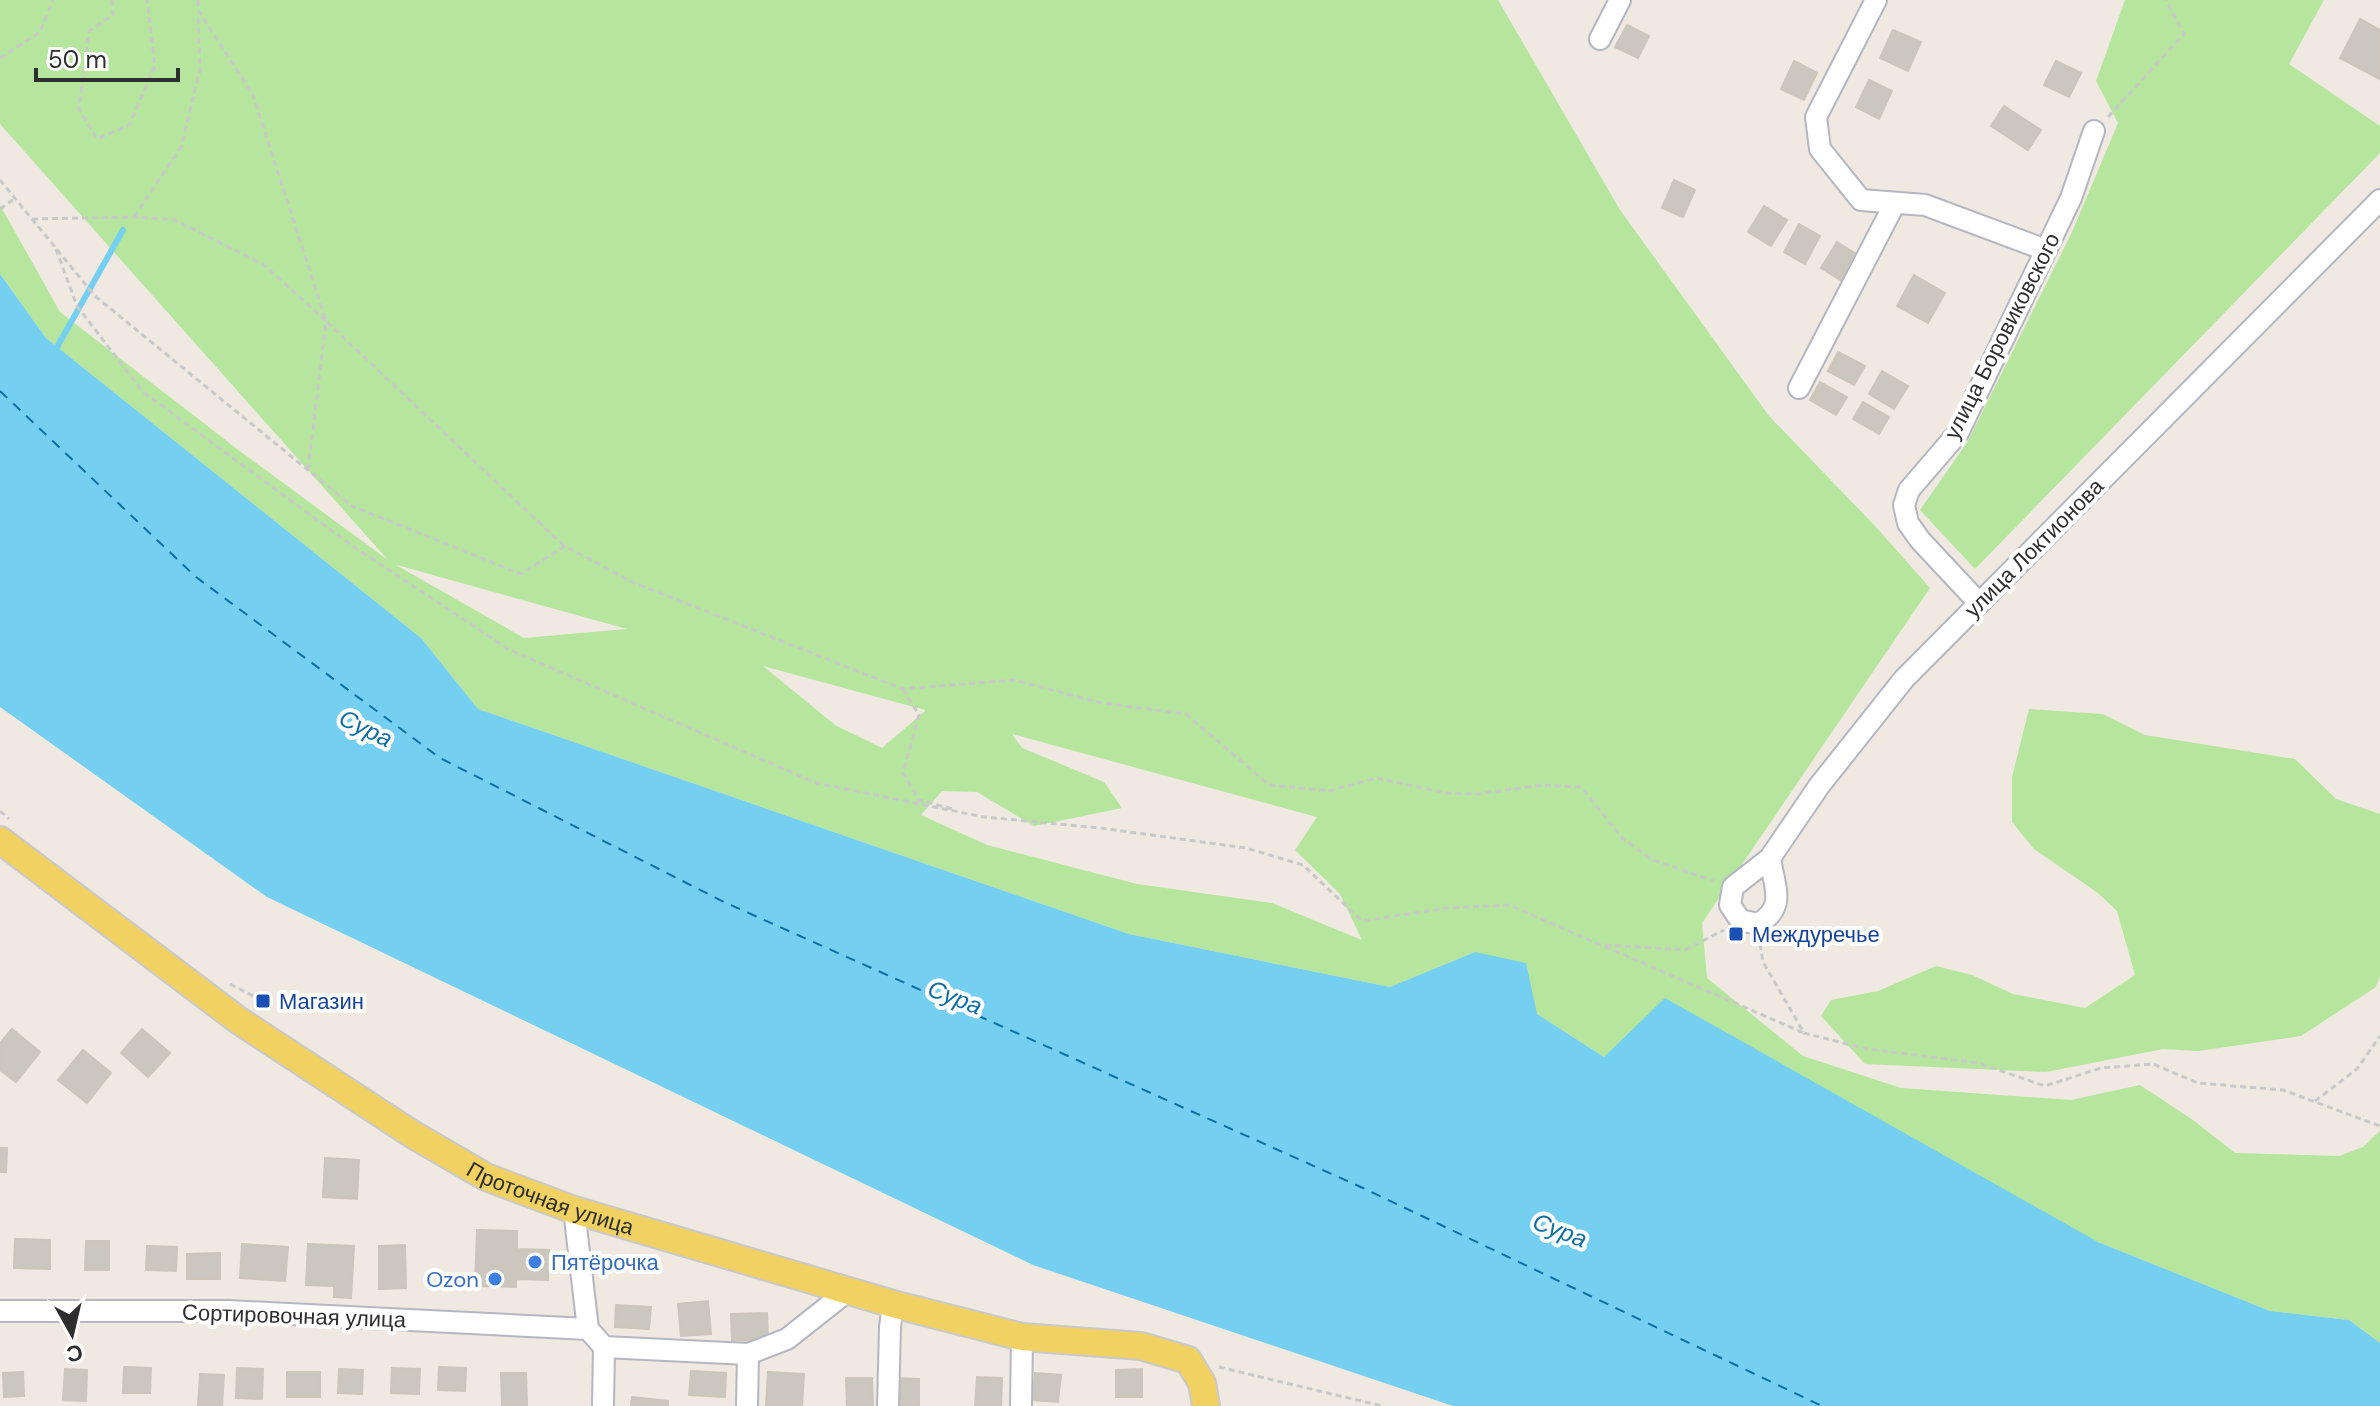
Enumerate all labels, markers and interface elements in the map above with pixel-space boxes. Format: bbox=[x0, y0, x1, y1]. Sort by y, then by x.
scale bar bbox=[36, 32, 178, 82]
text: 50 m bbox=[48, 44, 107, 75]
street label: улица Боровиковского bbox=[1937, 228, 2067, 444]
street label: улица Локтионова bbox=[1958, 472, 2110, 624]
water label: Сура bbox=[334, 702, 398, 754]
place label: Междуречье bbox=[1752, 920, 1880, 949]
marker: Междуречье bbox=[1727, 925, 1745, 943]
water label: Сура bbox=[923, 973, 987, 1021]
place label: Магазин bbox=[279, 987, 364, 1016]
marker: Магазин bbox=[254, 992, 272, 1010]
street label: Проточная улица bbox=[462, 1155, 638, 1242]
water label: Сура bbox=[1528, 1206, 1592, 1254]
place label: Пятёрочка bbox=[551, 1248, 660, 1277]
marker: Пятёрочка bbox=[526, 1253, 544, 1271]
place label: Ozon bbox=[426, 1265, 479, 1294]
marker: Ozon bbox=[486, 1270, 504, 1288]
north arrow bbox=[32, 1294, 112, 1374]
street label: Сортировочная улица bbox=[182, 1298, 407, 1334]
text: С bbox=[65, 1338, 85, 1369]

